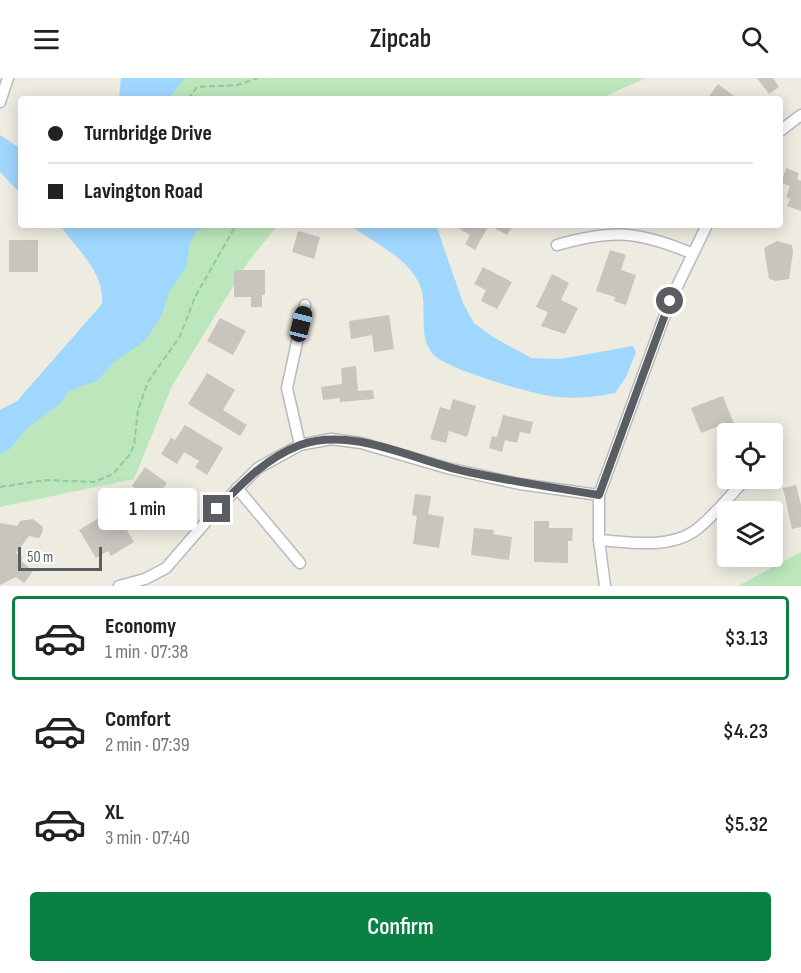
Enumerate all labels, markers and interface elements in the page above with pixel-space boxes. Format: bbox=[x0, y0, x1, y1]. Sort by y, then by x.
icon: menu bbox=[30, 23, 63, 56]
text: Zipcab bbox=[370, 23, 431, 55]
icon: search bbox=[738, 23, 771, 56]
text: Turnbridge Drive bbox=[84, 120, 212, 147]
text: Lavington Road bbox=[84, 178, 203, 205]
route start bbox=[656, 287, 683, 314]
car bbox=[288, 304, 314, 344]
map controls bbox=[717, 423, 783, 567]
button: locate bbox=[717, 423, 783, 489]
callout: 1 min bbox=[97, 488, 196, 530]
route end bbox=[203, 495, 230, 522]
text: 1 min bbox=[129, 497, 166, 521]
button: layers bbox=[717, 501, 783, 567]
scale bar bbox=[18, 544, 102, 571]
text: 50 m bbox=[27, 548, 53, 567]
icon: car bbox=[33, 611, 87, 665]
text: Economy bbox=[105, 613, 176, 640]
text: $3.13 bbox=[725, 625, 768, 652]
text: 1 min · 07:38 bbox=[105, 640, 188, 664]
icon: car bbox=[33, 704, 87, 758]
text: Comfort bbox=[105, 706, 171, 733]
text: $4.23 bbox=[723, 718, 768, 745]
text: 2 min · 07:39 bbox=[105, 733, 190, 757]
icon: car bbox=[33, 797, 87, 851]
text: XL bbox=[105, 799, 124, 826]
text: $5.32 bbox=[724, 811, 768, 838]
text: 3 min · 07:40 bbox=[105, 826, 190, 850]
button: Confirm bbox=[30, 892, 771, 961]

